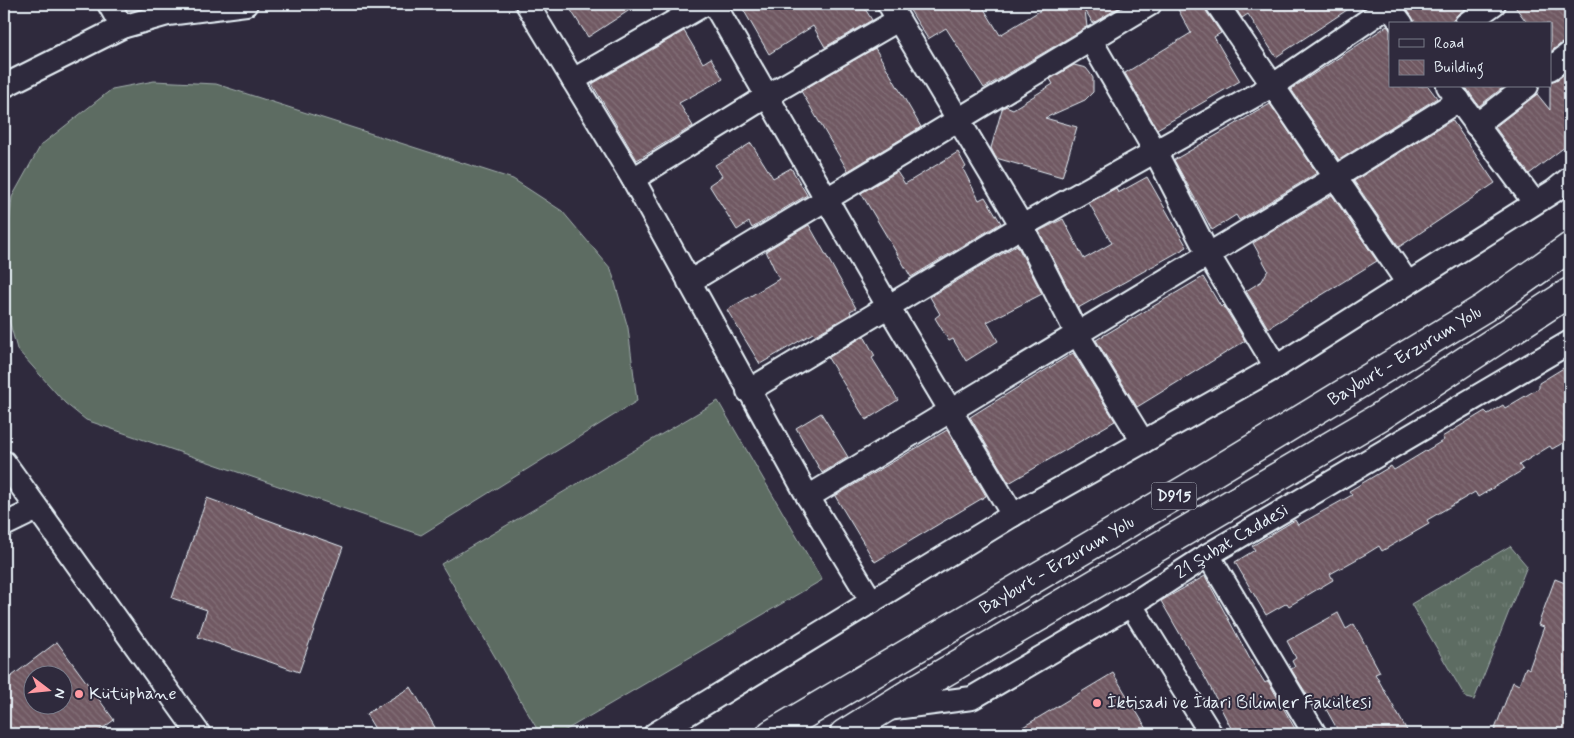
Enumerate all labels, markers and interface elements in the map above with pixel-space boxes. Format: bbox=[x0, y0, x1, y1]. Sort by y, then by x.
legend bbox=[1389, 22, 1552, 88]
text: Road bbox=[1434, 34, 1464, 54]
text: Building bbox=[1434, 58, 1484, 79]
street label: Bayburt - Erzurum Yolu bbox=[1323, 300, 1486, 412]
road number: D915 bbox=[1152, 482, 1196, 510]
street label: 21 Şubat Caddesi bbox=[1171, 498, 1293, 585]
street label: Bayburt - Erzurum Yolu bbox=[975, 510, 1139, 620]
north arrow bbox=[22, 666, 72, 716]
place label: Kütüphane bbox=[89, 682, 177, 706]
text: N bbox=[50, 686, 69, 700]
marker: Kütüphane bbox=[73, 688, 85, 700]
place label: İktisadi ve İdari Bilimler Fakültesi bbox=[1107, 691, 1372, 715]
marker: İktisadi ve İdari Bilimler Fakültesi bbox=[1091, 697, 1103, 709]

